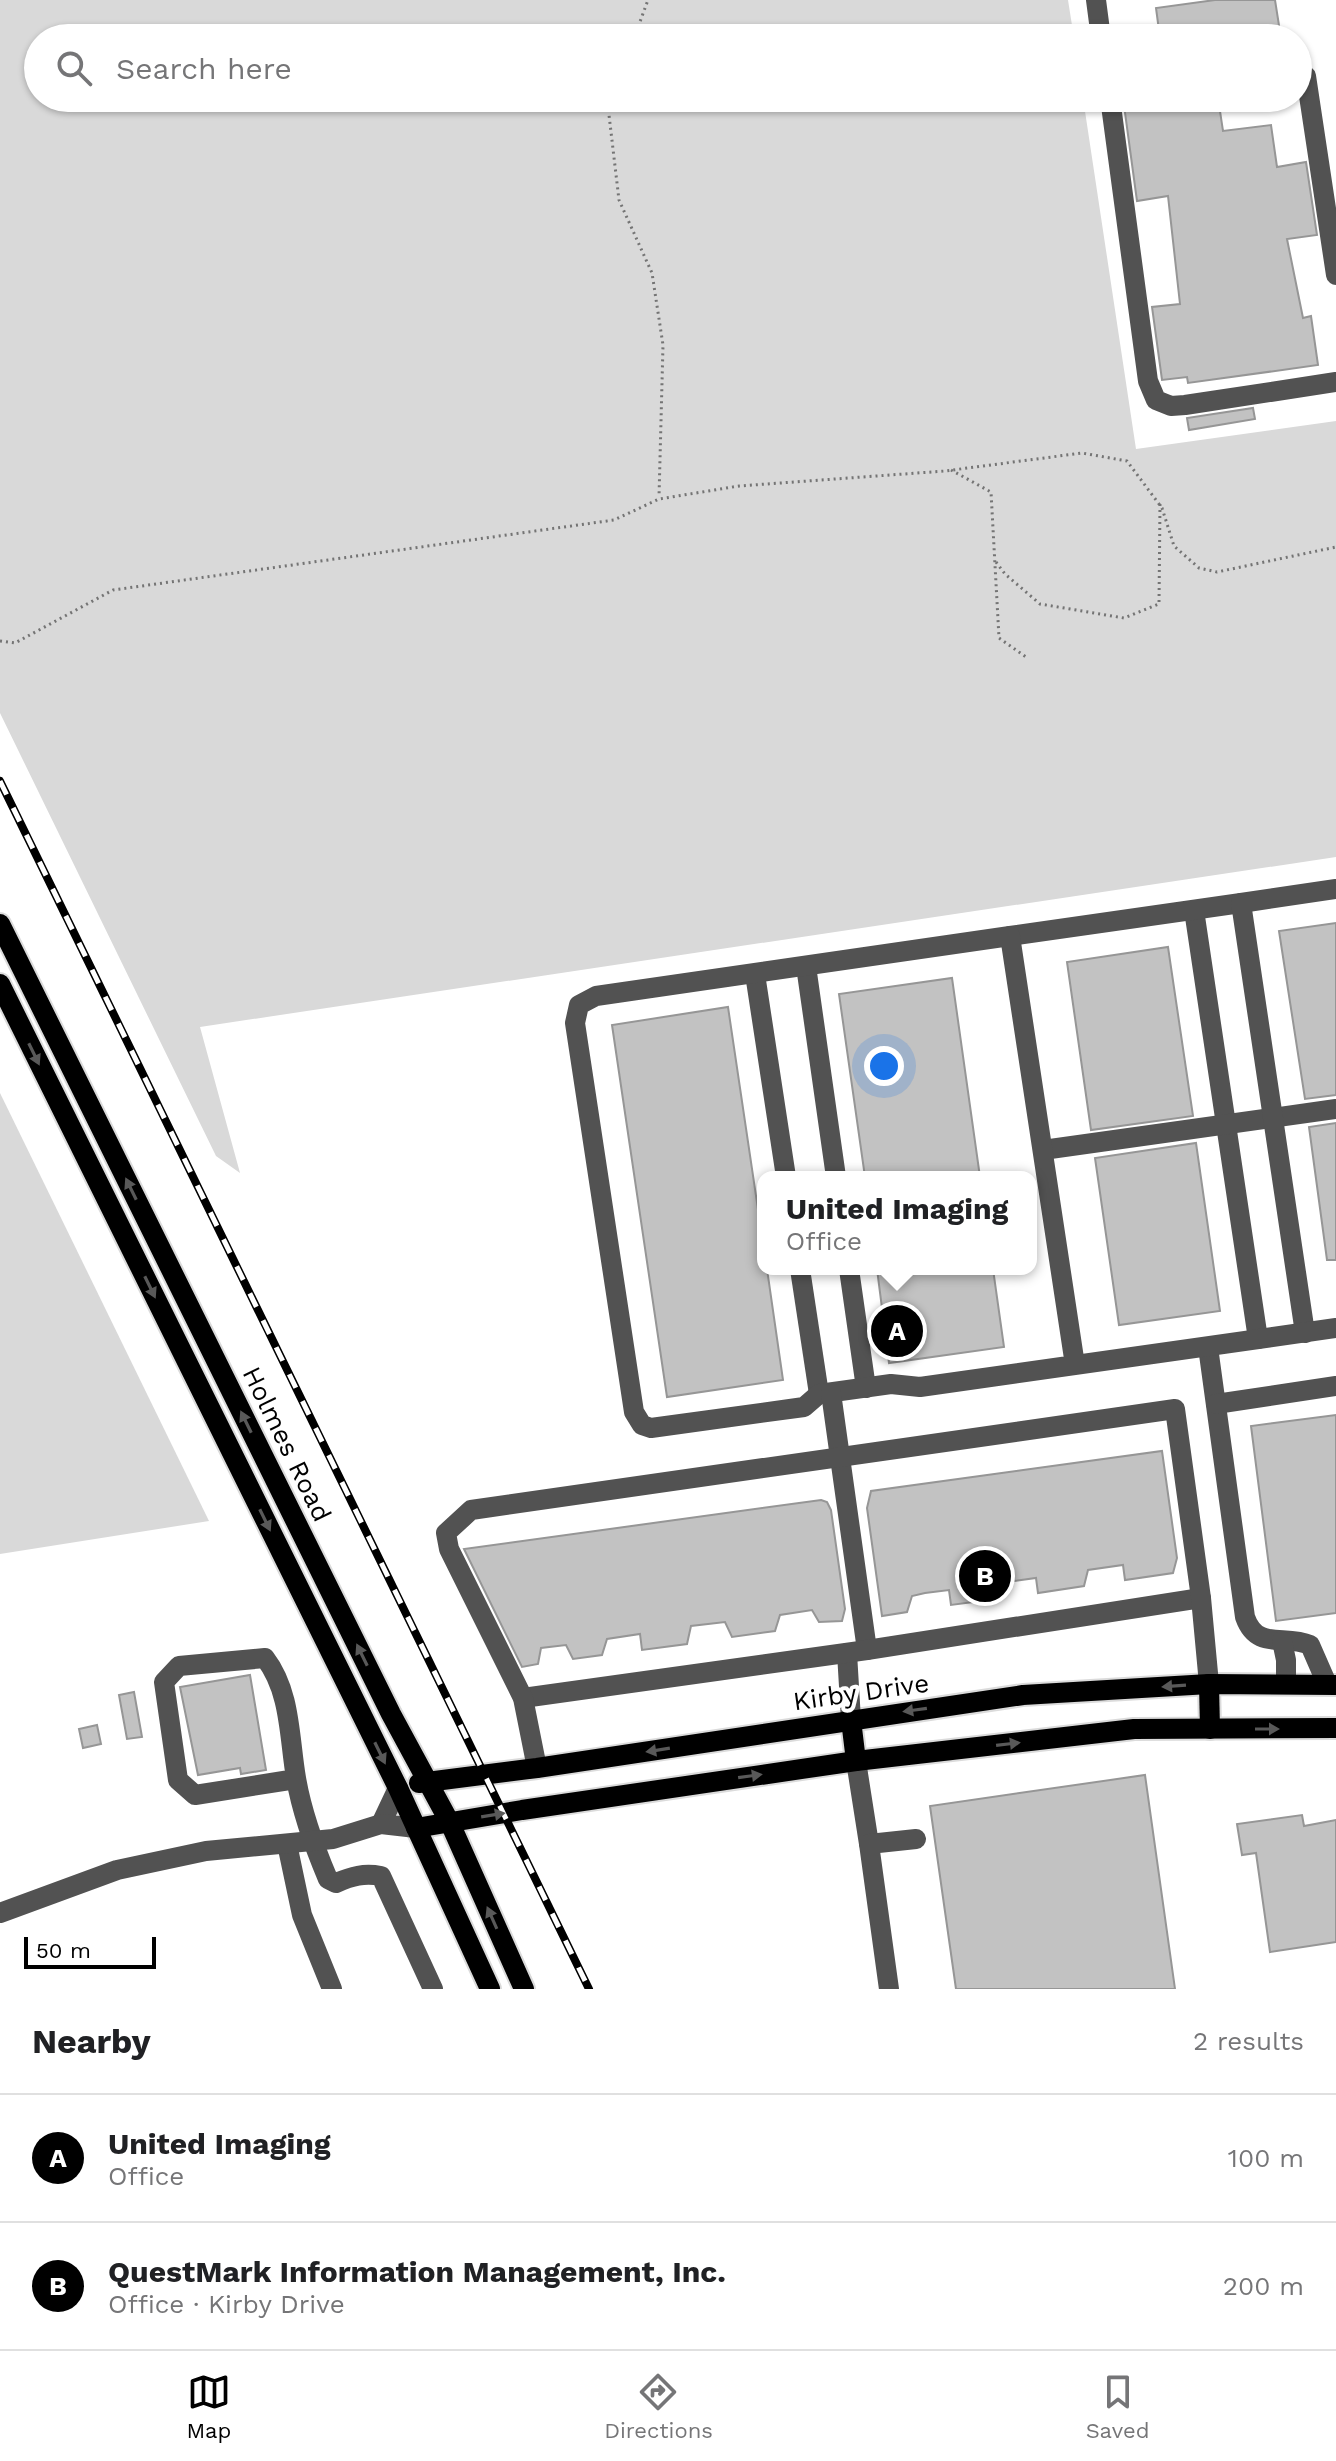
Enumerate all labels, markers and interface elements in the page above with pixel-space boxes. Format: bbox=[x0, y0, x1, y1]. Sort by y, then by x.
search box bbox=[24, 24, 1312, 112]
icon: search bbox=[52, 46, 96, 90]
text: Search here bbox=[116, 51, 292, 86]
one-way arrow bbox=[28, 1042, 41, 1065]
your location bbox=[864, 1046, 904, 1086]
popup bbox=[757, 1171, 1037, 1275]
one-way arrow bbox=[124, 1177, 138, 1200]
text: United Imaging bbox=[786, 1191, 1008, 1226]
text: Office bbox=[786, 1226, 862, 1256]
one-way arrow bbox=[143, 1275, 157, 1298]
pin: A bbox=[871, 1301, 923, 1361]
street label: Holmes Road bbox=[237, 1362, 337, 1526]
one-way arrow bbox=[239, 1410, 253, 1433]
one-way arrow bbox=[258, 1508, 272, 1531]
pin: B bbox=[959, 1546, 1011, 1606]
one-way arrow bbox=[355, 1643, 368, 1666]
street label: Kirby Drive bbox=[791, 1668, 931, 1716]
one-way arrow bbox=[1161, 1680, 1186, 1693]
one-way arrow bbox=[903, 1704, 928, 1717]
one-way arrow bbox=[1255, 1723, 1280, 1735]
one-way arrow bbox=[996, 1738, 1021, 1751]
one-way arrow bbox=[374, 1741, 387, 1764]
one-way arrow bbox=[646, 1744, 671, 1756]
one-way arrow bbox=[738, 1769, 763, 1782]
one-way arrow bbox=[481, 1808, 506, 1821]
one-way arrow bbox=[486, 1906, 499, 1930]
scale bar bbox=[24, 1933, 156, 1969]
text: 50 m bbox=[36, 1938, 91, 1963]
text: Nearby bbox=[32, 2021, 151, 2061]
text: 2 results bbox=[1193, 2026, 1304, 2056]
text: United Imaging bbox=[108, 2126, 331, 2161]
text: A bbox=[49, 2143, 67, 2173]
text: 100 m bbox=[1228, 2143, 1304, 2173]
text: Office bbox=[108, 2161, 184, 2191]
text: QuestMark Information Management, Inc. bbox=[108, 2254, 726, 2289]
text: B bbox=[49, 2271, 67, 2301]
text: 200 m bbox=[1223, 2271, 1304, 2301]
text: Office · Kirby Drive bbox=[108, 2289, 345, 2319]
tab: Map bbox=[186, 2370, 231, 2443]
tab: Directions bbox=[604, 2370, 713, 2443]
tab: Saved bbox=[1086, 2370, 1150, 2443]

